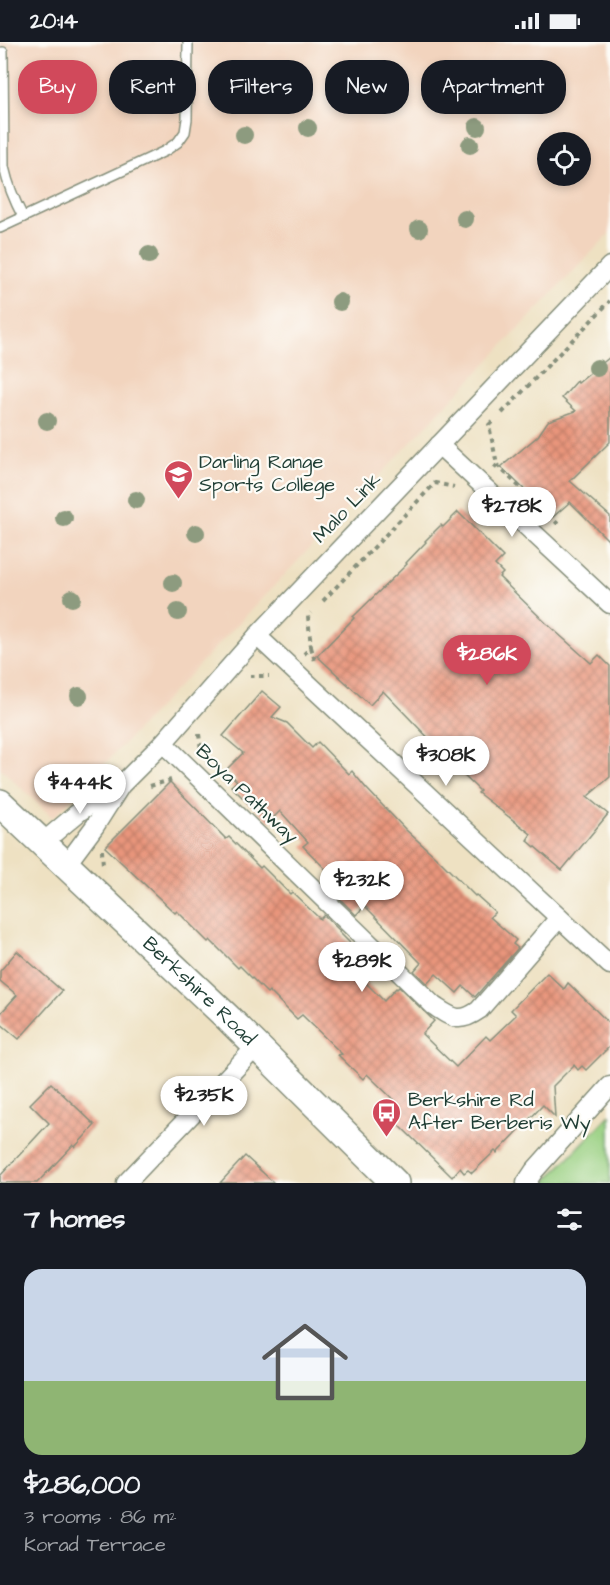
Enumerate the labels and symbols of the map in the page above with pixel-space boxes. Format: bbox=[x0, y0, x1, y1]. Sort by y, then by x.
place label: Darling Range Sports College bbox=[199, 448, 335, 500]
school or university icon: Darling Range Sports College bbox=[162, 458, 194, 500]
street label: Malo Link bbox=[306, 467, 388, 549]
pin: $278K bbox=[470, 487, 554, 538]
pin: $286K bbox=[445, 635, 529, 686]
pin: $308K bbox=[404, 736, 488, 787]
street label: Boya Pathway bbox=[189, 738, 305, 851]
pin: $444K bbox=[38, 764, 122, 815]
pin: $232K bbox=[320, 861, 404, 912]
street label: Berkshire Road bbox=[136, 930, 262, 1052]
pin: $289K bbox=[320, 942, 404, 993]
pin: $235K bbox=[162, 1076, 246, 1127]
place label: Berkshire Rd After Berberis Wy bbox=[408, 1086, 591, 1138]
bus stop icon: Berkshire Rd After Berberis Wy bbox=[371, 1096, 403, 1138]

